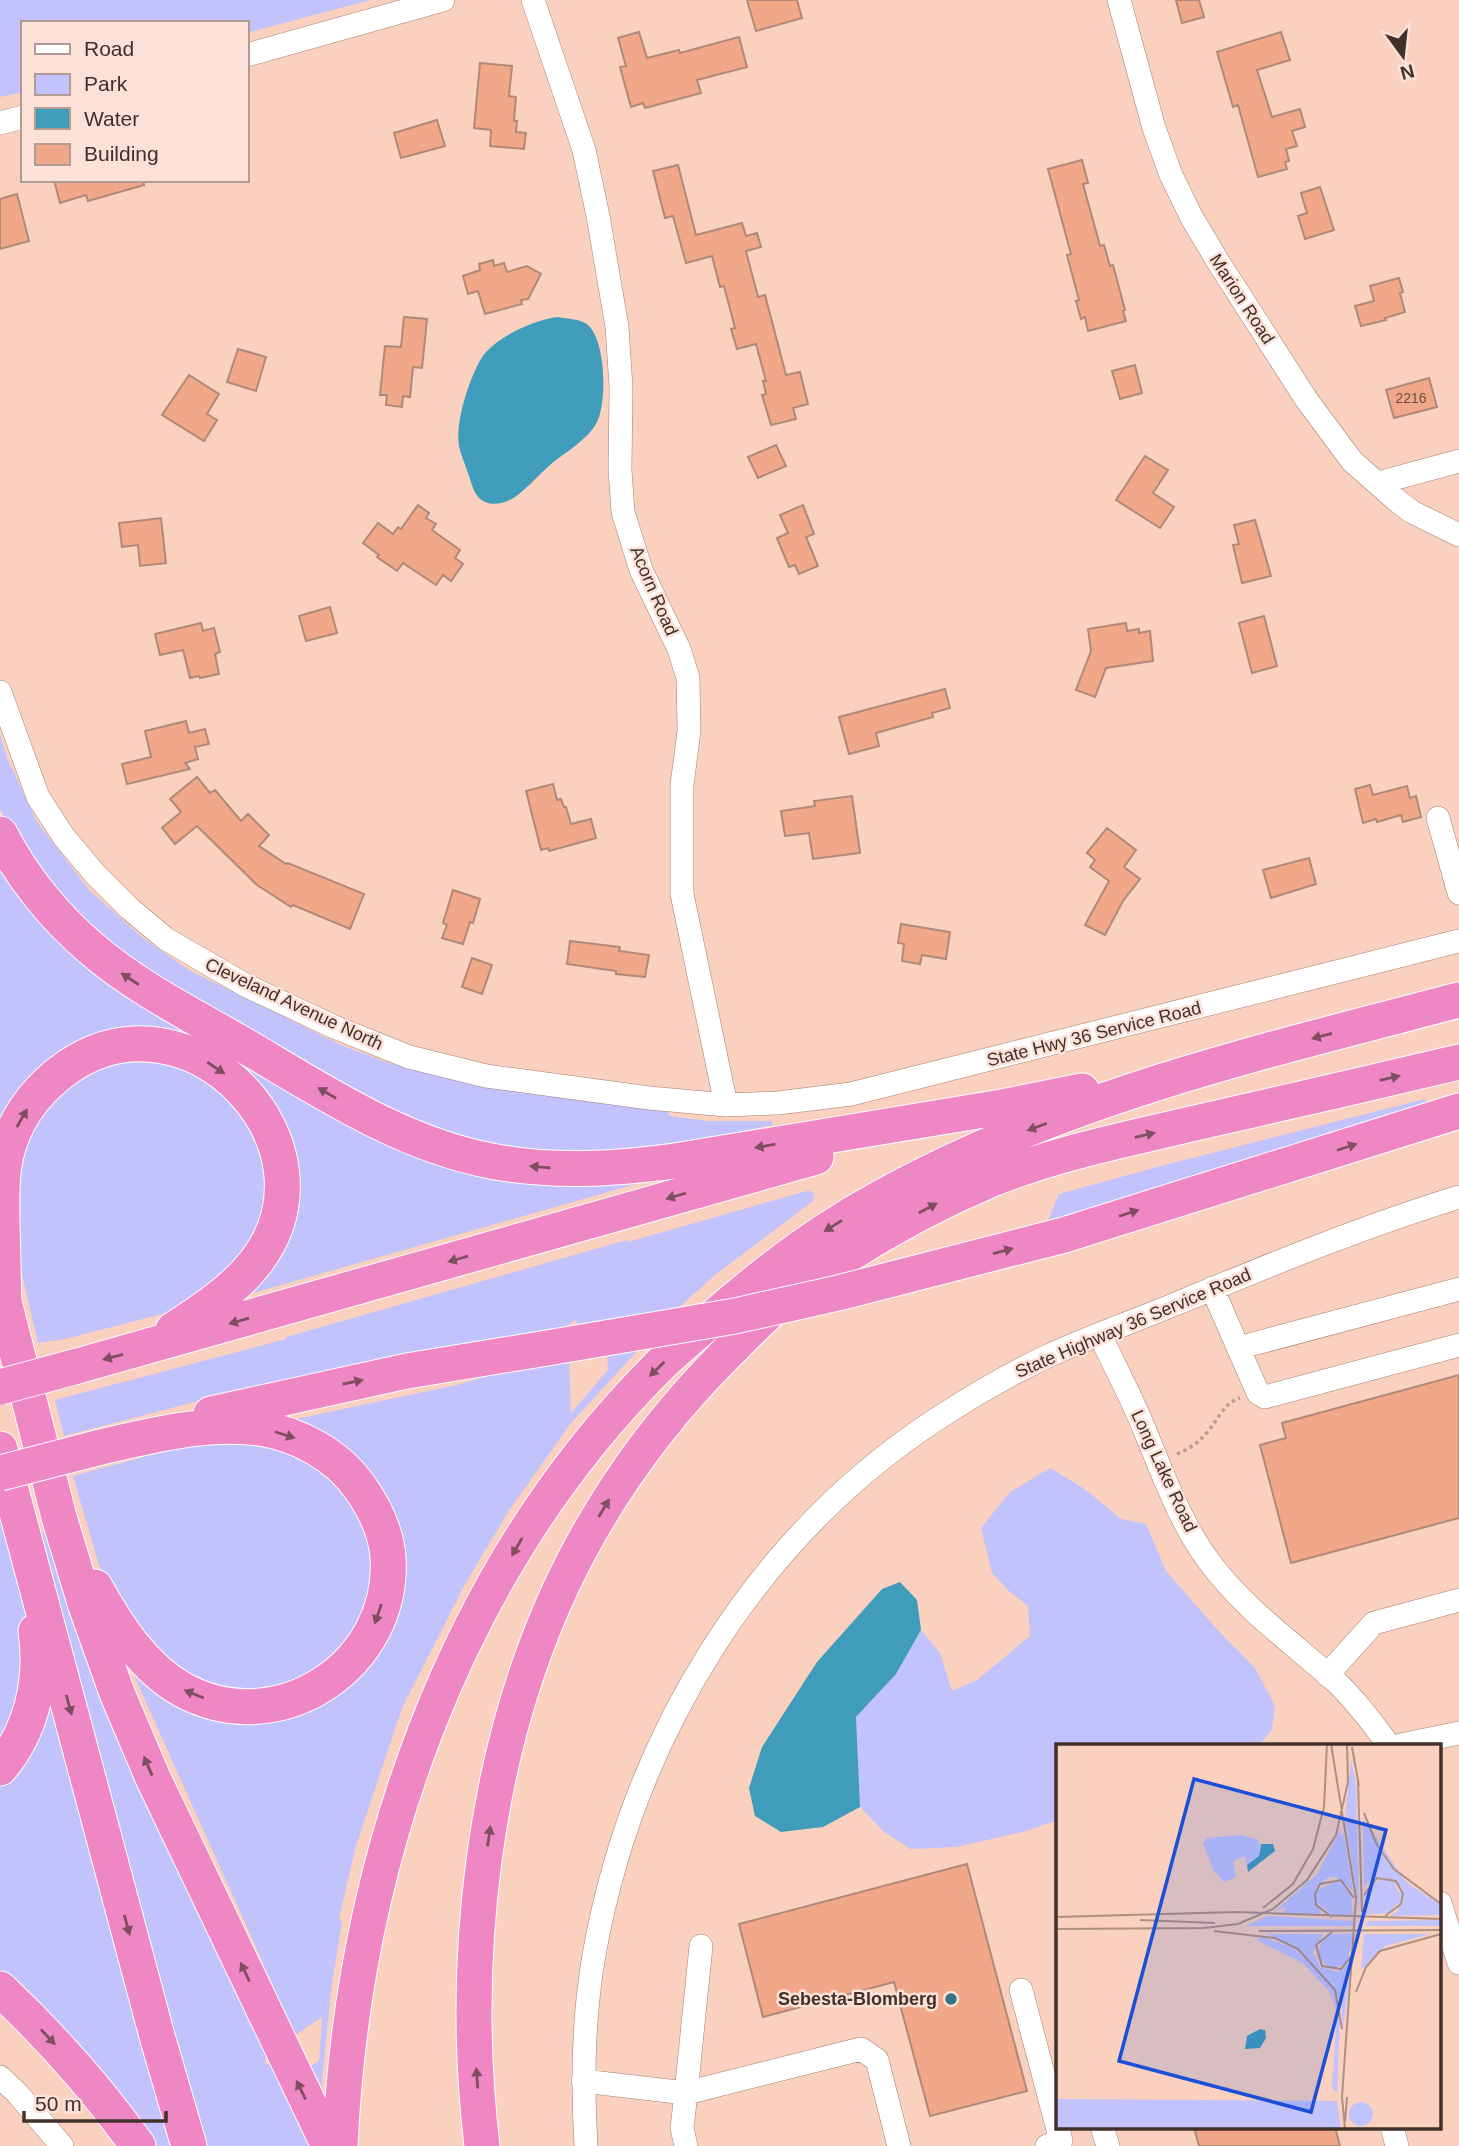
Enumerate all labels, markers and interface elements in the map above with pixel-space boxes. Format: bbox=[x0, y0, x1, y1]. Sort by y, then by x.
legend bbox=[21, 21, 248, 182]
north arrow bbox=[1368, 21, 1438, 91]
text: Road bbox=[84, 37, 134, 60]
text: N bbox=[1398, 60, 1417, 84]
text: Park bbox=[84, 72, 128, 95]
text: Water bbox=[84, 107, 139, 130]
text: Building bbox=[84, 142, 159, 165]
street label: Marion Road bbox=[1206, 250, 1278, 348]
house number: 2216 bbox=[1395, 390, 1427, 406]
street label: Acorn Road bbox=[626, 543, 682, 639]
street label: Cleveland Avenue North bbox=[202, 954, 386, 1054]
one-way arrow bbox=[121, 972, 140, 985]
street label: State Hwy 36 Service Road bbox=[985, 998, 1203, 1070]
one-way arrow bbox=[1311, 1032, 1332, 1042]
one-way arrow bbox=[206, 1061, 225, 1074]
one-way arrow bbox=[1379, 1072, 1401, 1083]
one-way arrow bbox=[317, 1087, 337, 1099]
one-way arrow bbox=[15, 1108, 28, 1127]
one-way arrow bbox=[1027, 1121, 1048, 1132]
one-way arrow bbox=[1134, 1129, 1156, 1140]
one-way arrow bbox=[754, 1141, 776, 1152]
one-way arrow bbox=[1336, 1141, 1357, 1151]
one-way arrow bbox=[529, 1161, 551, 1172]
one-way arrow bbox=[665, 1192, 686, 1202]
one-way arrow bbox=[918, 1203, 938, 1214]
one-way arrow bbox=[1119, 1208, 1140, 1218]
one-way arrow bbox=[824, 1220, 843, 1233]
one-way arrow bbox=[992, 1245, 1014, 1256]
one-way arrow bbox=[447, 1255, 468, 1265]
street label: State Highway 36 Service Road bbox=[1012, 1264, 1254, 1382]
one-way arrow bbox=[228, 1317, 249, 1327]
one-way arrow bbox=[102, 1352, 123, 1362]
one-way arrow bbox=[648, 1360, 665, 1377]
one-way arrow bbox=[342, 1377, 364, 1388]
street label: Long Lake Road bbox=[1127, 1407, 1201, 1535]
one-way arrow bbox=[275, 1430, 296, 1441]
one-way arrow bbox=[597, 1499, 610, 1518]
one-way arrow bbox=[510, 1538, 523, 1557]
one-way arrow bbox=[372, 1604, 383, 1625]
one-way arrow bbox=[183, 1689, 204, 1700]
one-way arrow bbox=[64, 1694, 75, 1716]
inset map bbox=[1056, 1744, 1442, 2128]
one-way arrow bbox=[142, 1756, 154, 1776]
one-way arrow bbox=[483, 1825, 494, 1847]
one-way arrow bbox=[123, 1915, 133, 1936]
one-way arrow bbox=[239, 1962, 251, 1982]
place label: Sebesta-Blomberg bbox=[778, 1989, 937, 2009]
marker: Sebesta-Blomberg bbox=[943, 1991, 959, 2007]
one-way arrow bbox=[40, 2028, 56, 2045]
one-way arrow bbox=[471, 2067, 482, 2089]
scale bar bbox=[24, 2080, 166, 2124]
one-way arrow bbox=[296, 2080, 307, 2100]
text: 50 m bbox=[35, 2092, 82, 2115]

